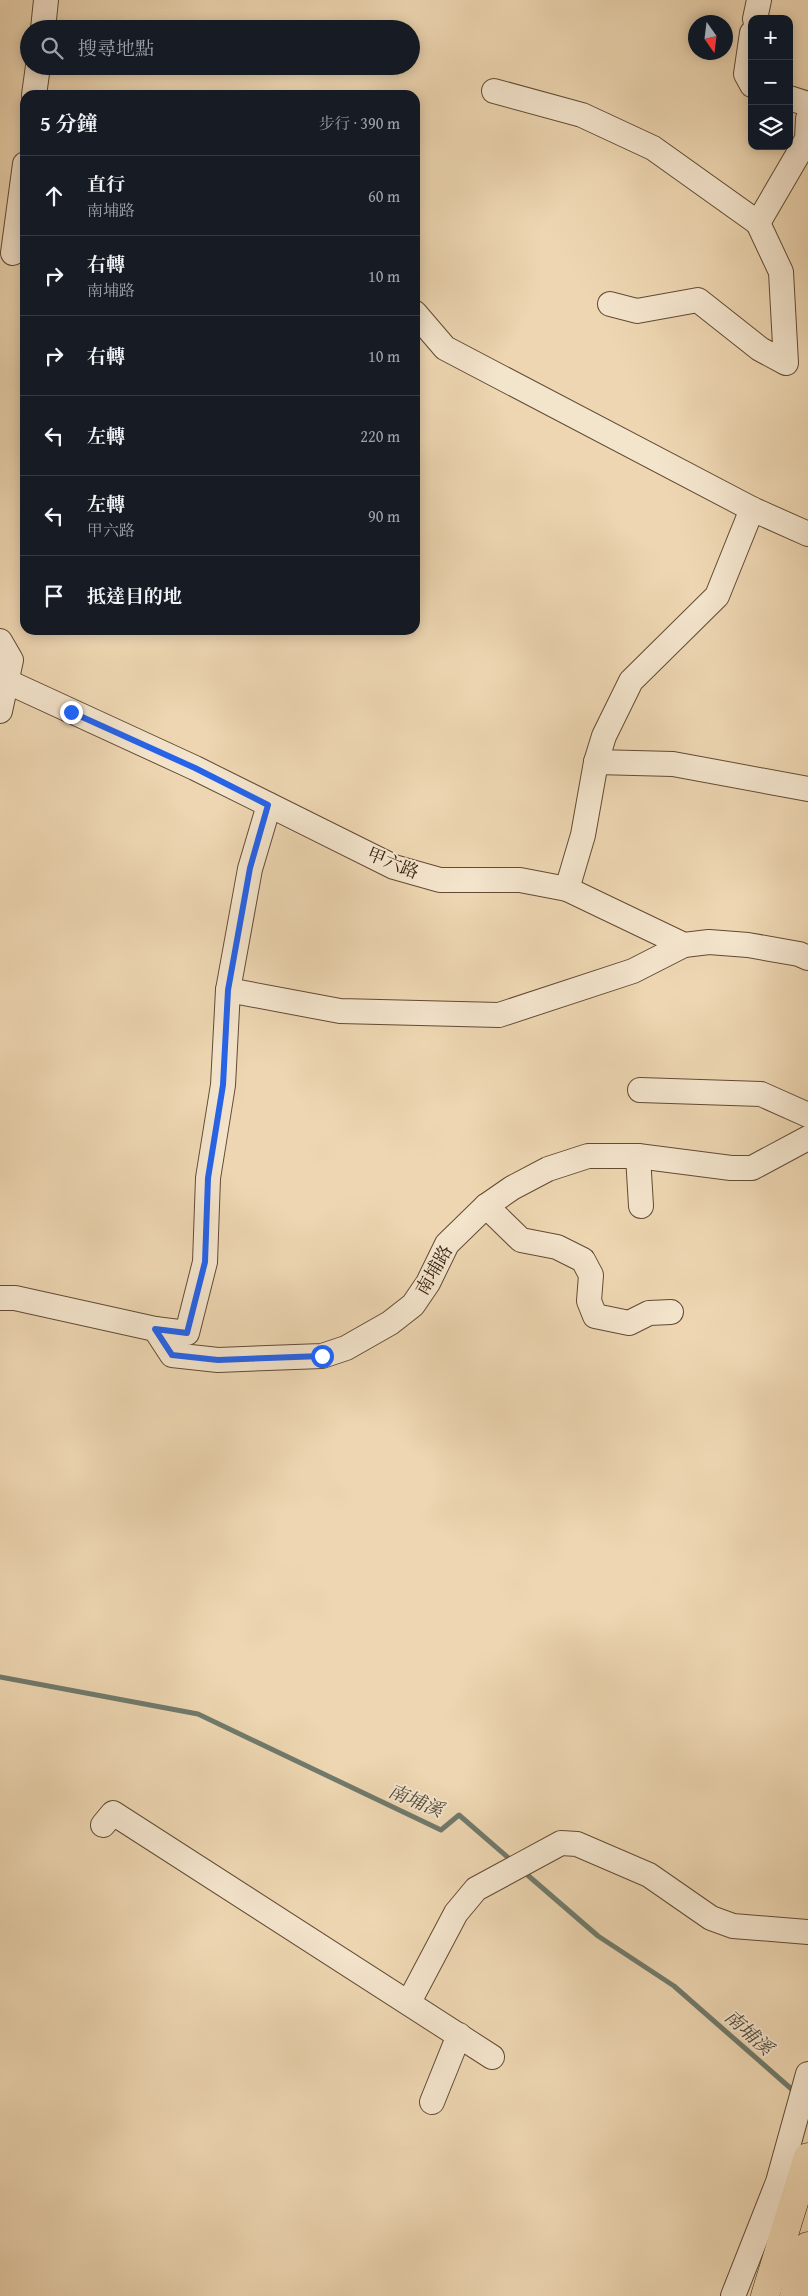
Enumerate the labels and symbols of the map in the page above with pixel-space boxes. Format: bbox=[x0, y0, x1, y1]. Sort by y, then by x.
north arrow bbox=[688, 15, 733, 60]
route end bbox=[60, 701, 83, 724]
street label: 甲六路 bbox=[363, 840, 423, 885]
street label: 南埔路 bbox=[408, 1240, 459, 1300]
route start bbox=[311, 1345, 334, 1368]
water label: 南埔溪 bbox=[384, 1776, 450, 1824]
water label: 南埔溪 bbox=[718, 2003, 781, 2063]

